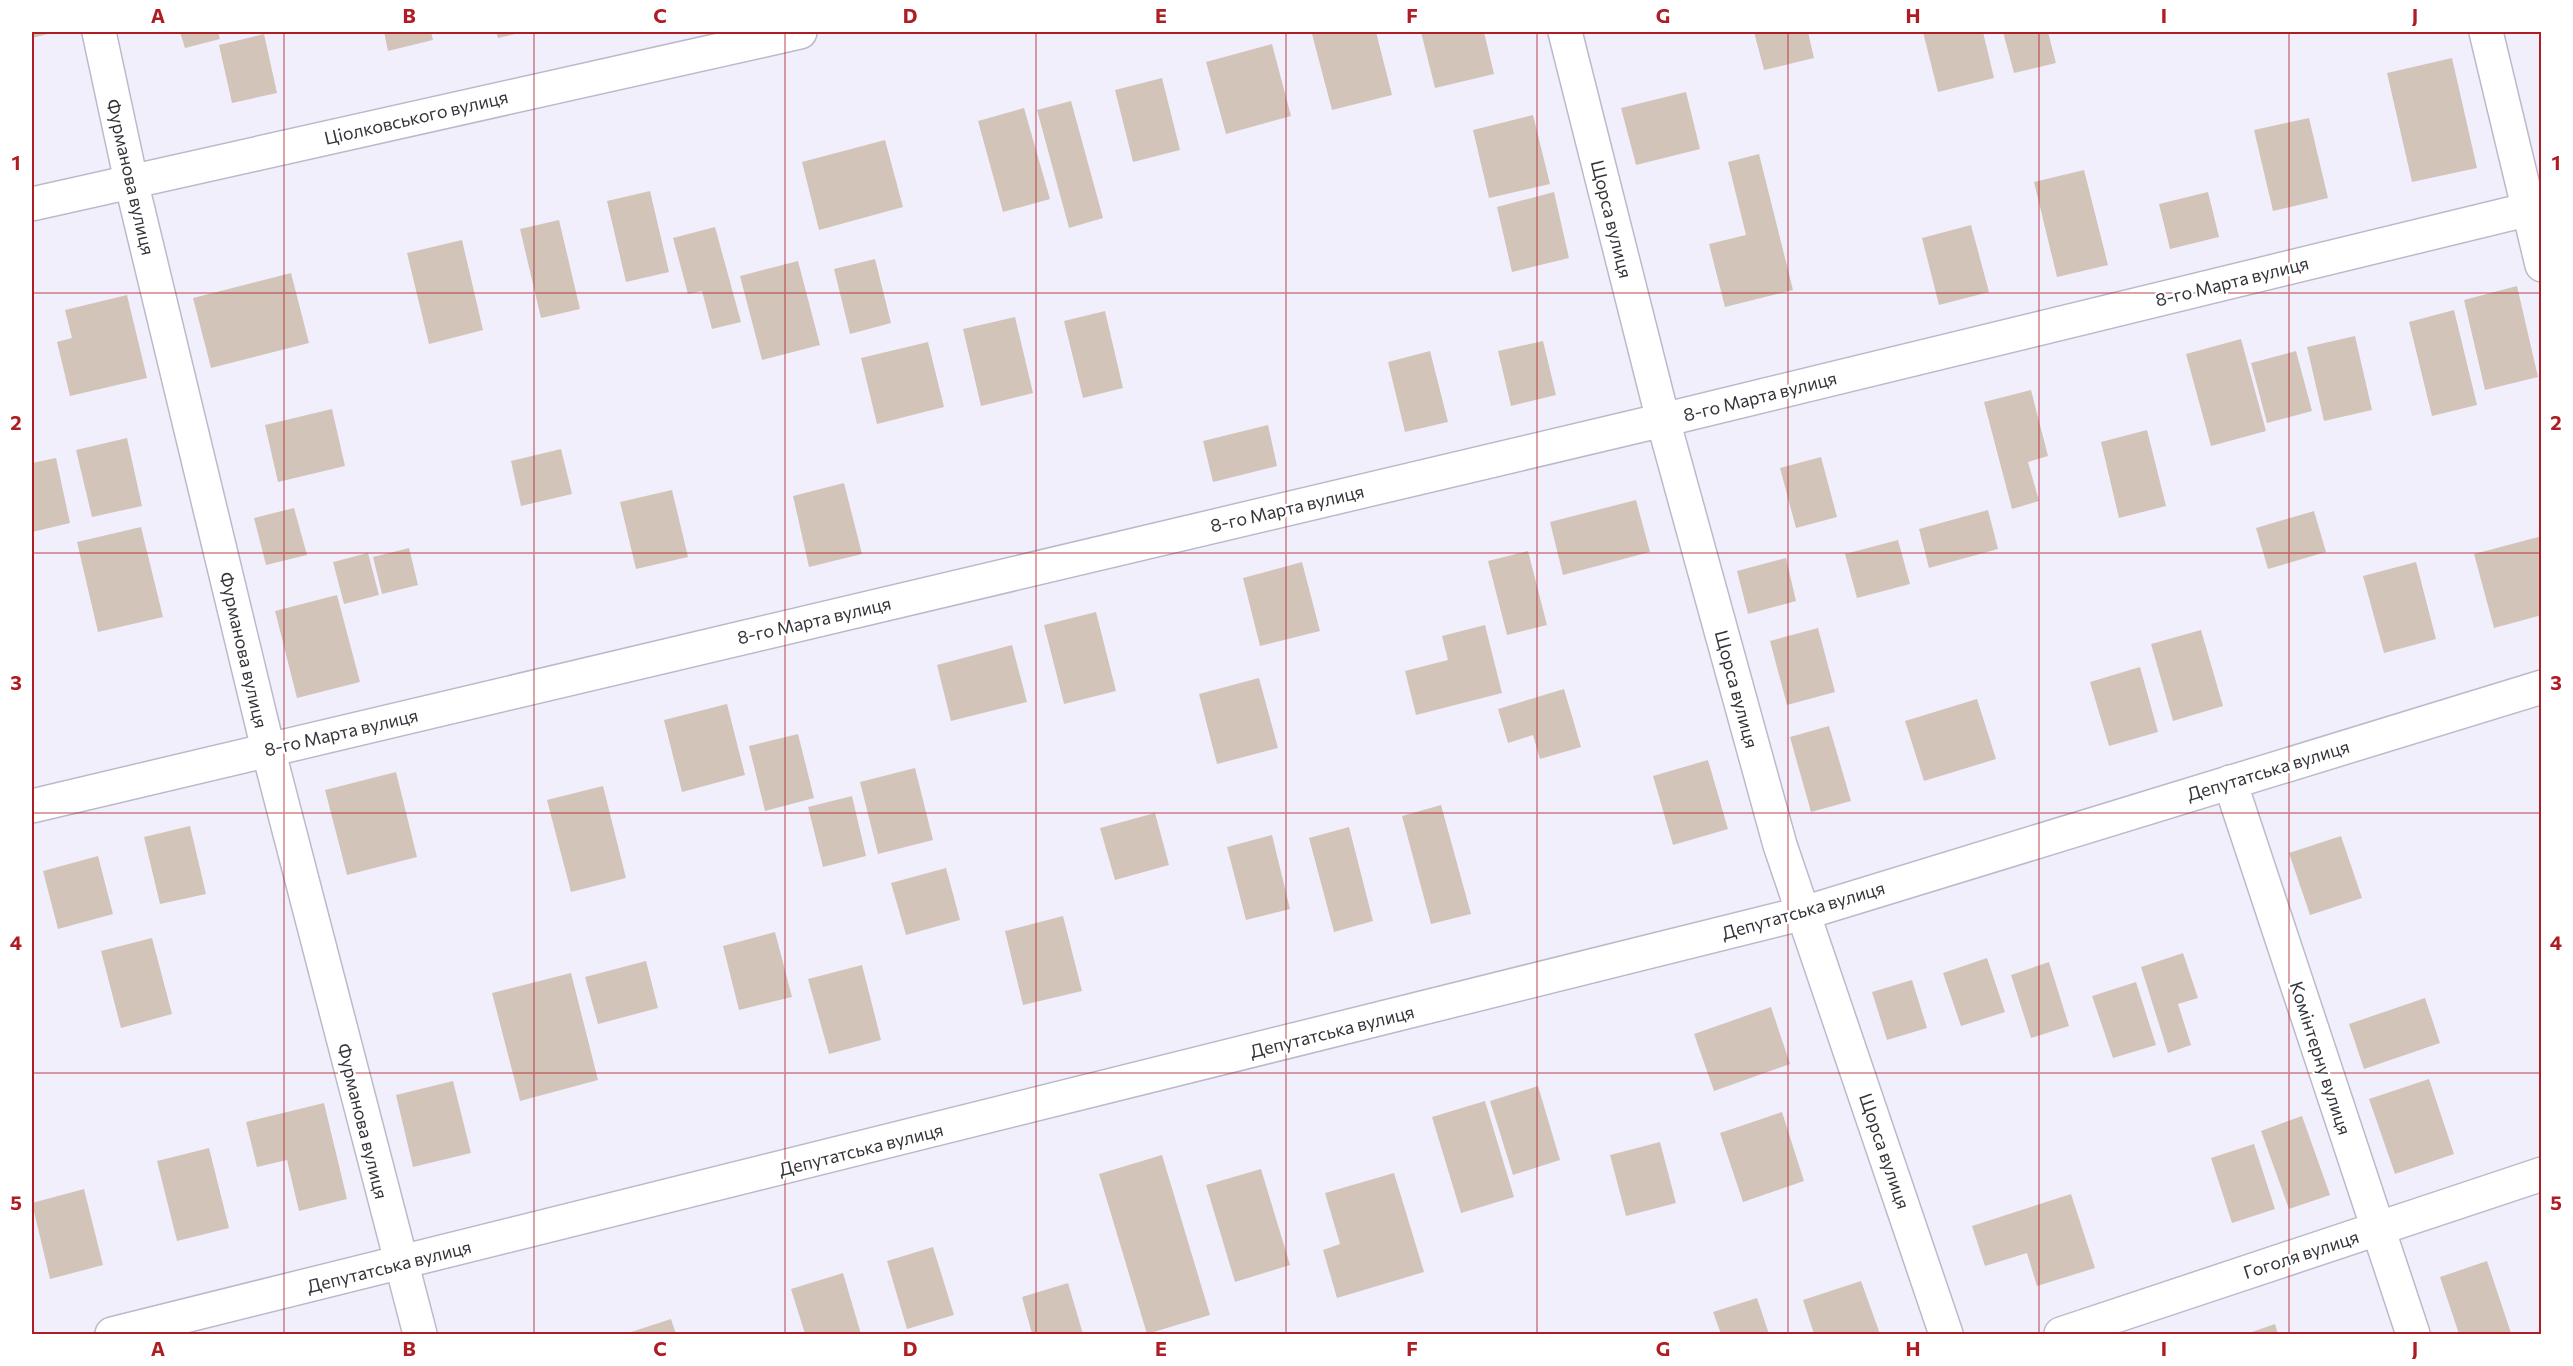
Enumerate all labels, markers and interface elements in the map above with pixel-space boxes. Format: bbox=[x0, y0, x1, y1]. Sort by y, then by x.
text: A bbox=[151, 3, 165, 27]
text: B bbox=[402, 3, 416, 27]
text: C bbox=[653, 3, 667, 27]
text: D bbox=[903, 3, 917, 27]
text: E bbox=[1155, 3, 1167, 27]
text: F bbox=[1406, 3, 1418, 27]
text: G bbox=[1656, 3, 1670, 27]
text: H bbox=[1906, 3, 1921, 27]
text: I bbox=[2161, 3, 2167, 27]
text: J bbox=[2412, 3, 2418, 27]
street label: Ціолковського вулиця bbox=[322, 85, 510, 149]
street label: Фурманова вулиця bbox=[102, 97, 160, 257]
text: 1 bbox=[11, 150, 21, 174]
text: 1 bbox=[2551, 150, 2561, 174]
street label: Щорса вулиця bbox=[1587, 158, 1637, 280]
street label: 8-го Марта вулиця bbox=[2153, 251, 2311, 311]
street label: 8-го Марта вулиця bbox=[1681, 366, 1839, 426]
text: 2 bbox=[10, 410, 22, 434]
text: 2 bbox=[2550, 410, 2562, 434]
street label: 8-го Марта вулиця bbox=[1208, 480, 1366, 536]
street label: Фурманова вулиця bbox=[215, 570, 273, 730]
street label: 8-го Марта вулиця bbox=[735, 592, 893, 648]
street label: Щорса вулиця bbox=[1711, 628, 1763, 750]
text: 3 bbox=[10, 670, 22, 694]
text: 3 bbox=[2550, 670, 2562, 694]
street label: 8-го Марта вулиця bbox=[262, 704, 420, 760]
street label: Депутатська вулиця bbox=[2184, 735, 2352, 805]
street label: Депутатська вулиця bbox=[1719, 876, 1887, 944]
text: 4 bbox=[10, 930, 22, 954]
text: 4 bbox=[2550, 930, 2562, 954]
street label: Комінтерну вулиця bbox=[2286, 978, 2356, 1138]
street label: Депутатська вулиця bbox=[1247, 1000, 1417, 1062]
street label: Фурманова вулиця bbox=[333, 1041, 393, 1201]
street label: Щорса вулиця bbox=[1855, 1090, 1915, 1212]
street label: Депутатська вулиця bbox=[776, 1118, 946, 1180]
text: 5 bbox=[10, 1190, 22, 1214]
text: 5 bbox=[2550, 1190, 2562, 1214]
street label: Гоголя вулиця bbox=[2240, 1225, 2362, 1283]
street label: Депутатська вулиця bbox=[304, 1235, 474, 1297]
text: A bbox=[151, 1336, 165, 1360]
text: B bbox=[402, 1336, 416, 1360]
text: C bbox=[653, 1336, 667, 1360]
text: D bbox=[903, 1336, 917, 1360]
text: E bbox=[1155, 1336, 1167, 1360]
text: F bbox=[1406, 1336, 1418, 1360]
text: G bbox=[1656, 1336, 1670, 1360]
text: H bbox=[1906, 1336, 1921, 1360]
text: I bbox=[2161, 1336, 2167, 1360]
text: J bbox=[2412, 1336, 2418, 1360]

